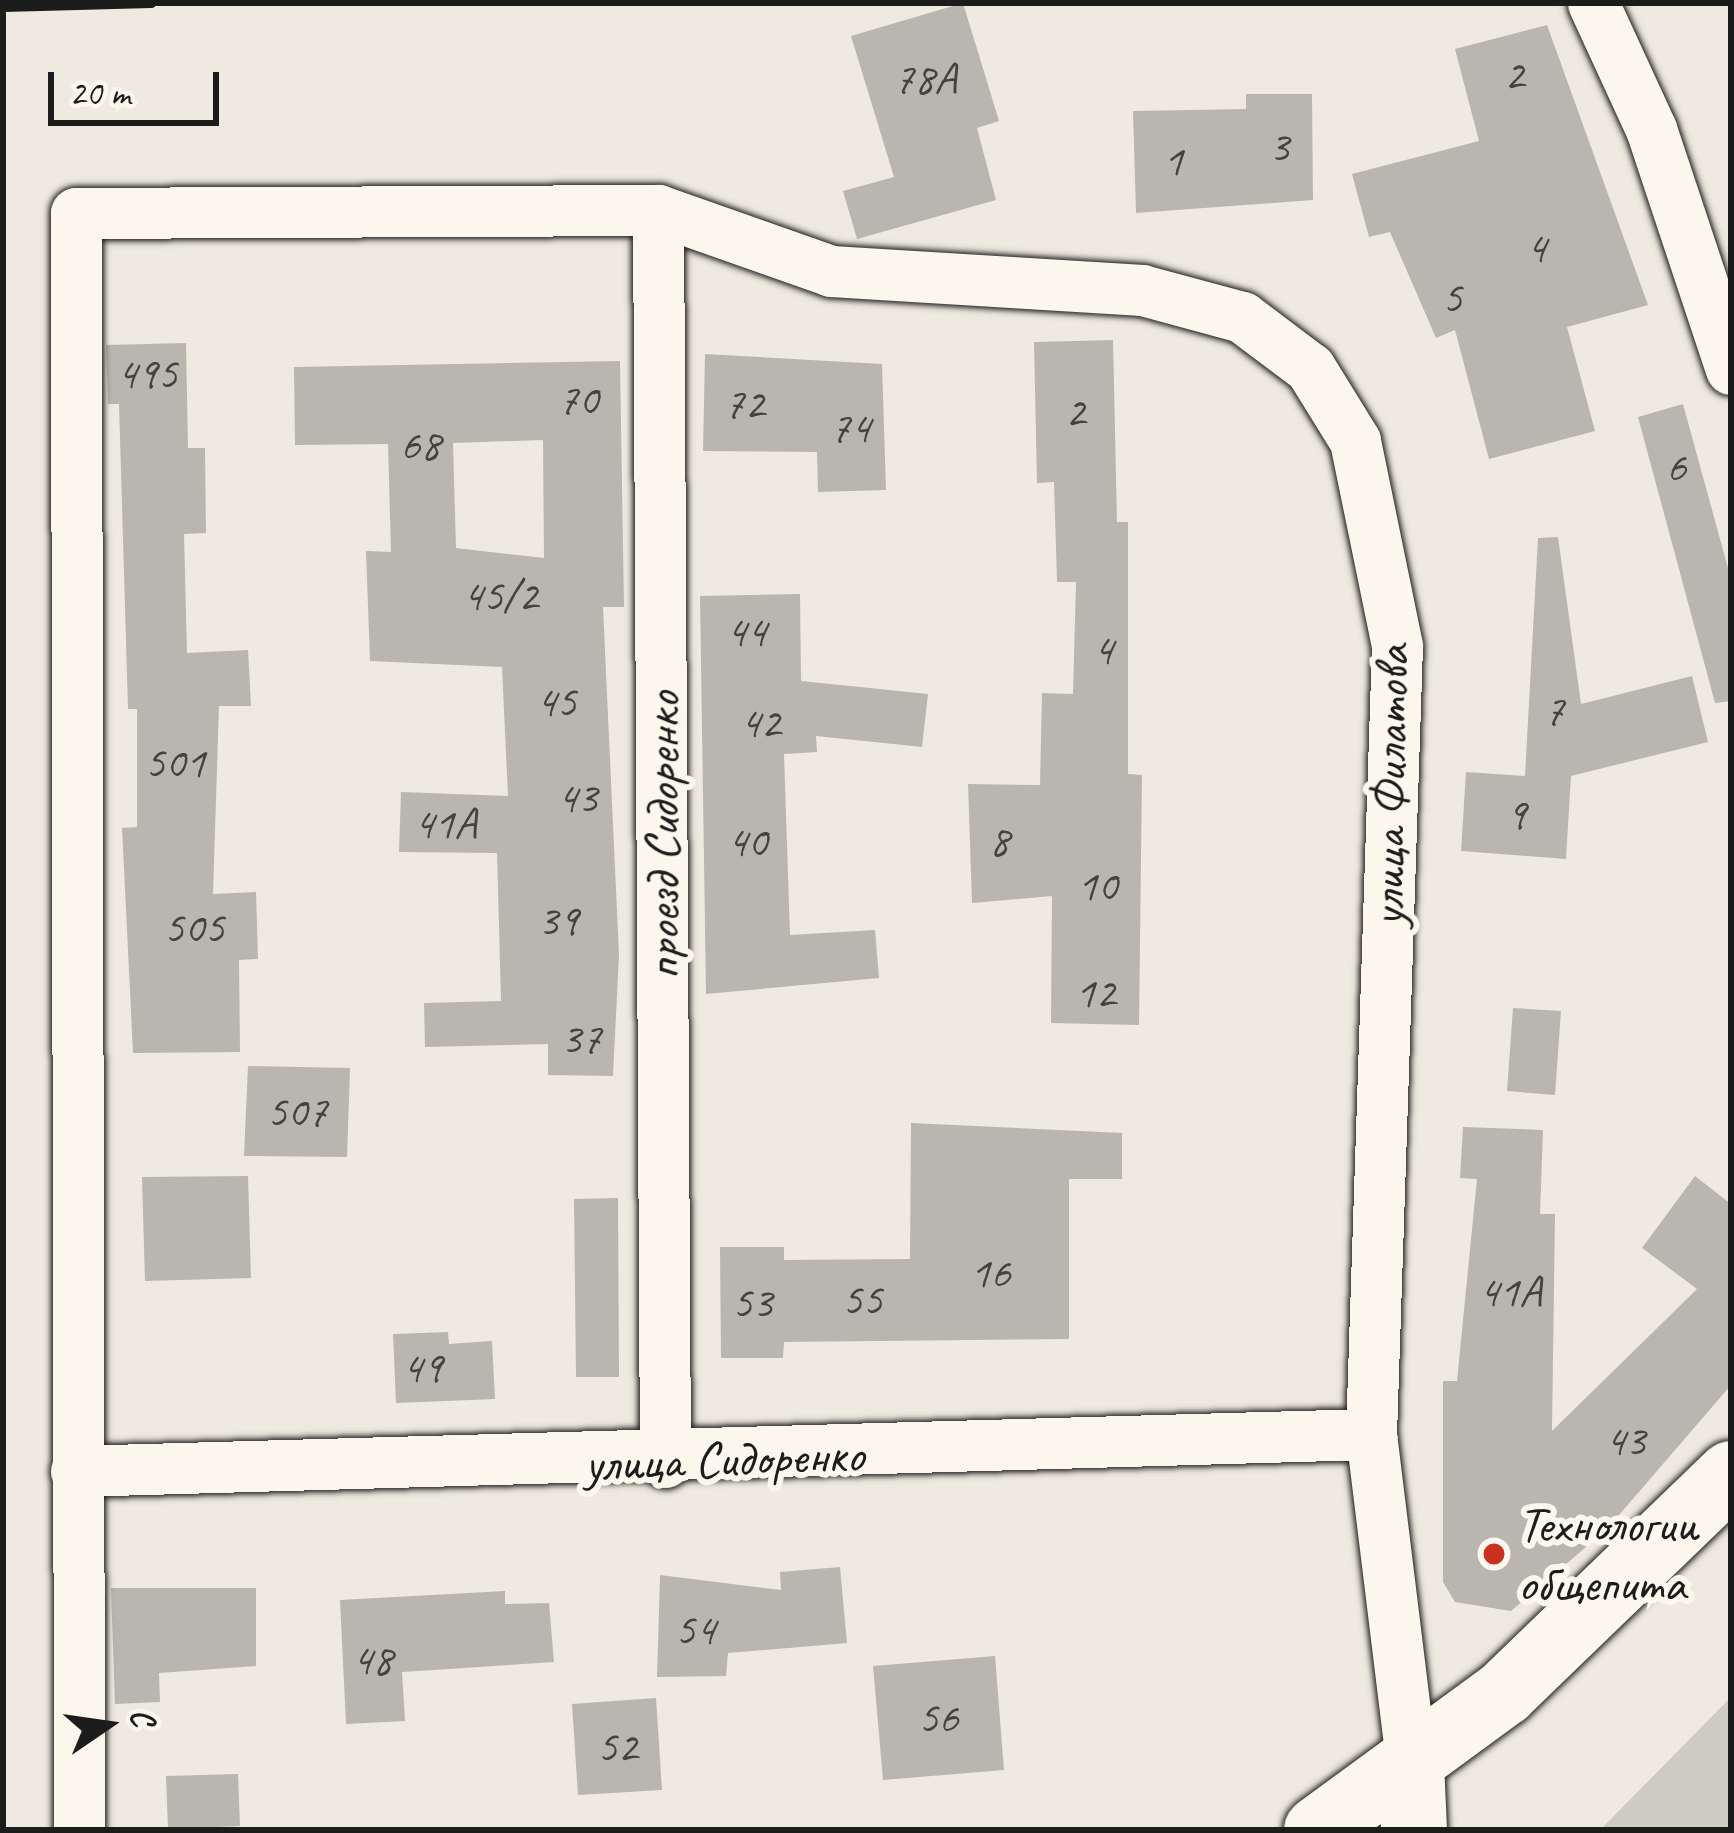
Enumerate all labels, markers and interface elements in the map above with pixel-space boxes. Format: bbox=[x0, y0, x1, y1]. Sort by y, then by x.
scale bar bbox=[54, 48, 225, 122]
house number: 2 bbox=[1504, 48, 1524, 102]
house number: 78А bbox=[893, 52, 957, 106]
text: 20 m bbox=[69, 70, 130, 116]
house number: 3 bbox=[1269, 120, 1289, 174]
house number: 1 bbox=[1163, 134, 1183, 188]
house number: 4 bbox=[1526, 221, 1546, 275]
house number: 5 bbox=[1442, 271, 1462, 325]
house number: 495 bbox=[117, 347, 177, 401]
house number: 70 bbox=[558, 373, 598, 427]
house number: 72 bbox=[724, 377, 764, 431]
house number: 2 bbox=[1065, 385, 1085, 439]
house number: 74 bbox=[830, 401, 870, 455]
house number: 68 bbox=[400, 418, 440, 472]
house number: 6 bbox=[1666, 440, 1686, 494]
house number: 45/2 bbox=[462, 569, 538, 623]
house number: 44 bbox=[726, 605, 766, 659]
house number: 4 bbox=[1093, 623, 1113, 677]
street label: улица Филатова bbox=[1356, 641, 1422, 931]
house number: 45 bbox=[536, 675, 576, 729]
house number: 7 bbox=[1544, 684, 1564, 738]
street label: проезд Сидоренко bbox=[631, 691, 693, 981]
house number: 42 bbox=[740, 696, 780, 750]
house number: 501 bbox=[145, 736, 205, 790]
house number: 43 bbox=[557, 771, 597, 825]
house number: 9 bbox=[1506, 788, 1526, 842]
house number: 41А bbox=[413, 797, 477, 851]
house number: 8 bbox=[989, 814, 1009, 868]
house number: 40 bbox=[727, 815, 767, 869]
house number: 10 bbox=[1077, 859, 1117, 913]
house number: 39 bbox=[538, 894, 578, 948]
house number: 505 bbox=[164, 901, 224, 955]
house number: 12 bbox=[1075, 966, 1115, 1020]
house number: 37 bbox=[561, 1012, 601, 1066]
house number: 507 bbox=[267, 1085, 327, 1139]
house number: 16 bbox=[970, 1246, 1010, 1300]
house number: 41А bbox=[1478, 1265, 1542, 1319]
house number: 55 bbox=[842, 1273, 882, 1327]
house number: 53 bbox=[732, 1276, 772, 1330]
house number: 49 bbox=[402, 1341, 442, 1395]
house number: 43 bbox=[1605, 1414, 1645, 1468]
street label: улица Сидоренко bbox=[582, 1424, 866, 1494]
place label: Технологии общепита bbox=[1518, 1494, 1697, 1614]
marker: Технологии общепита bbox=[1481, 1541, 1507, 1567]
house number: 54 bbox=[675, 1603, 715, 1657]
house number: 48 bbox=[352, 1633, 392, 1687]
north arrow bbox=[48, 1665, 168, 1785]
house number: 56 bbox=[918, 1691, 958, 1745]
text: С bbox=[121, 1704, 165, 1730]
house number: 52 bbox=[597, 1720, 637, 1774]

